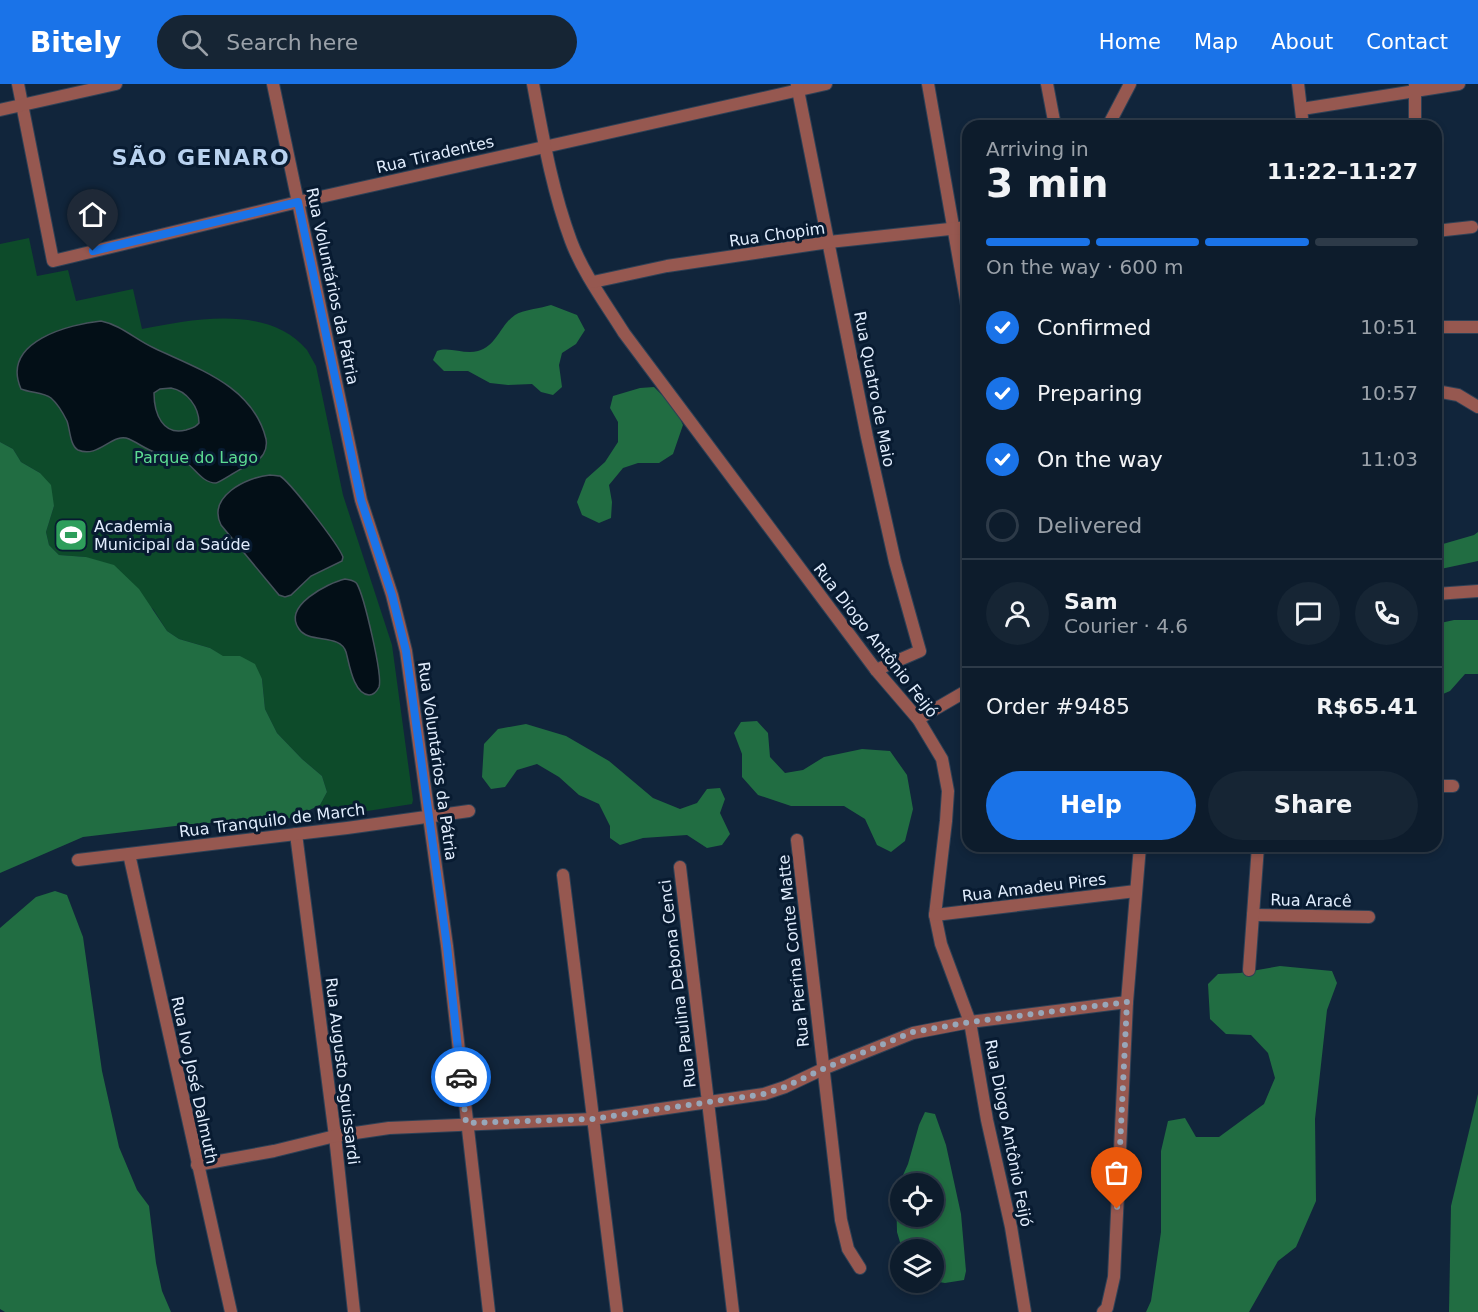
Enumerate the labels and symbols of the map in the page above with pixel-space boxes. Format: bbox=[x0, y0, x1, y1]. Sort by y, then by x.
street label: Rua Tiradentes bbox=[374, 132, 496, 177]
district label: SÃO GENARO bbox=[112, 145, 290, 170]
street label: Rua Voluntários da Pátria bbox=[302, 186, 363, 386]
pin bbox=[67, 189, 118, 251]
street label: Rua Chopim bbox=[728, 218, 826, 251]
street label: Rua Quatro de Maio bbox=[850, 310, 899, 469]
park label: Parque do Lago bbox=[134, 448, 258, 467]
sports icon: Academia Municipal da Saúde bbox=[53, 517, 89, 553]
place label: Academia Municipal da Saúde bbox=[94, 517, 250, 554]
street label: Rua Diogo Antônio Feijó bbox=[809, 559, 942, 721]
street label: Rua Voluntários da Pátria bbox=[414, 660, 461, 862]
street label: Rua Tranquilo de March bbox=[178, 800, 366, 841]
street label: Rua Pierina Conte Matte bbox=[774, 854, 813, 1048]
street label: Rua Amadeu Pires bbox=[961, 869, 1107, 906]
street label: Rua Paulina Debona Cenci bbox=[655, 879, 700, 1089]
street label: Rua Aracê bbox=[1270, 890, 1352, 911]
street label: Rua Augusto Sguissardi bbox=[322, 976, 363, 1166]
street label: Rua Ivo José Dalmuth bbox=[167, 995, 222, 1166]
street label: Rua Diogo Antônio Feijó bbox=[981, 1038, 1036, 1228]
courier bbox=[431, 1047, 491, 1107]
pin bbox=[1091, 1147, 1142, 1209]

